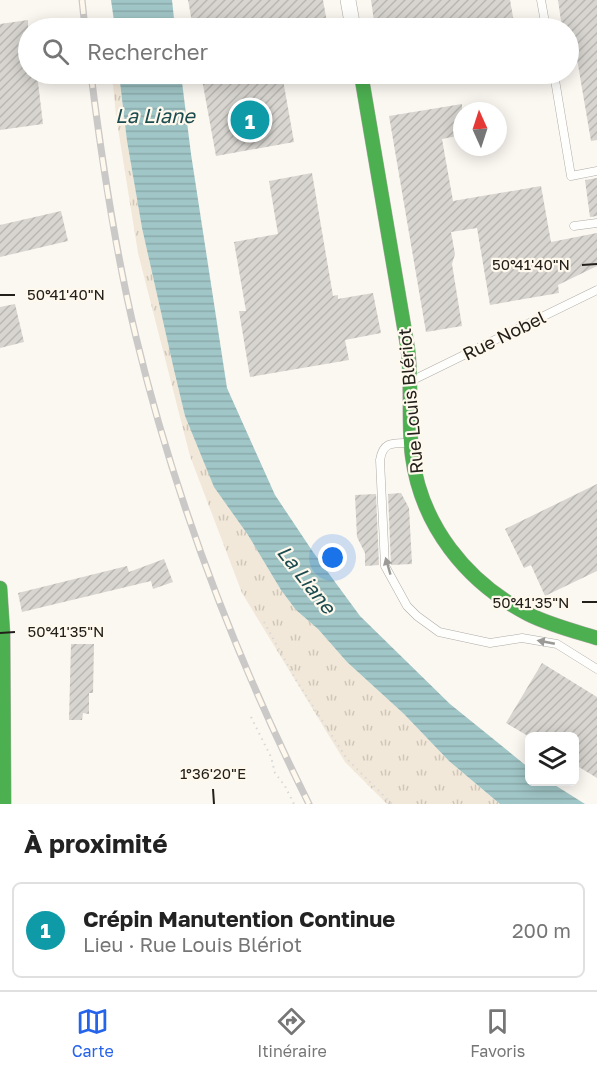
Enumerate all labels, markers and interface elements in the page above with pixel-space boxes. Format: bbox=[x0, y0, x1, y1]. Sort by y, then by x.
search box bbox=[18, 18, 579, 84]
icon: search bbox=[39, 35, 72, 68]
text: Rechercher bbox=[87, 38, 208, 65]
pin: 1 bbox=[230, 98, 270, 142]
north arrow bbox=[453, 102, 507, 156]
water label: La Liane bbox=[115, 103, 196, 127]
text: 50°41'40"N bbox=[492, 255, 570, 273]
text: 50°41'40"N bbox=[27, 285, 105, 303]
street label: Rue Nobel bbox=[459, 305, 549, 364]
street label: Rue Louis Blériot bbox=[393, 327, 427, 475]
water label: La Liane bbox=[273, 540, 342, 619]
your location bbox=[318, 543, 347, 572]
one-way arrow bbox=[383, 557, 392, 575]
text: 50°41'35"N bbox=[493, 593, 569, 611]
text: 50°41'35"N bbox=[28, 622, 104, 640]
one-way arrow bbox=[536, 637, 555, 646]
map controls bbox=[525, 732, 579, 786]
button: layers bbox=[525, 732, 579, 786]
text: 1°36'20"E bbox=[180, 764, 246, 782]
text: À proximité bbox=[24, 828, 168, 859]
text: Crépin Manutention Continue bbox=[83, 905, 395, 932]
text: 1 bbox=[40, 918, 51, 942]
text: 200 m bbox=[512, 918, 571, 942]
text: Lieu · Rue Louis Blériot bbox=[83, 932, 302, 956]
tab: Carte bbox=[72, 1005, 114, 1061]
tab: Itinéraire bbox=[257, 1005, 327, 1061]
tab: Favoris bbox=[470, 1005, 525, 1061]

